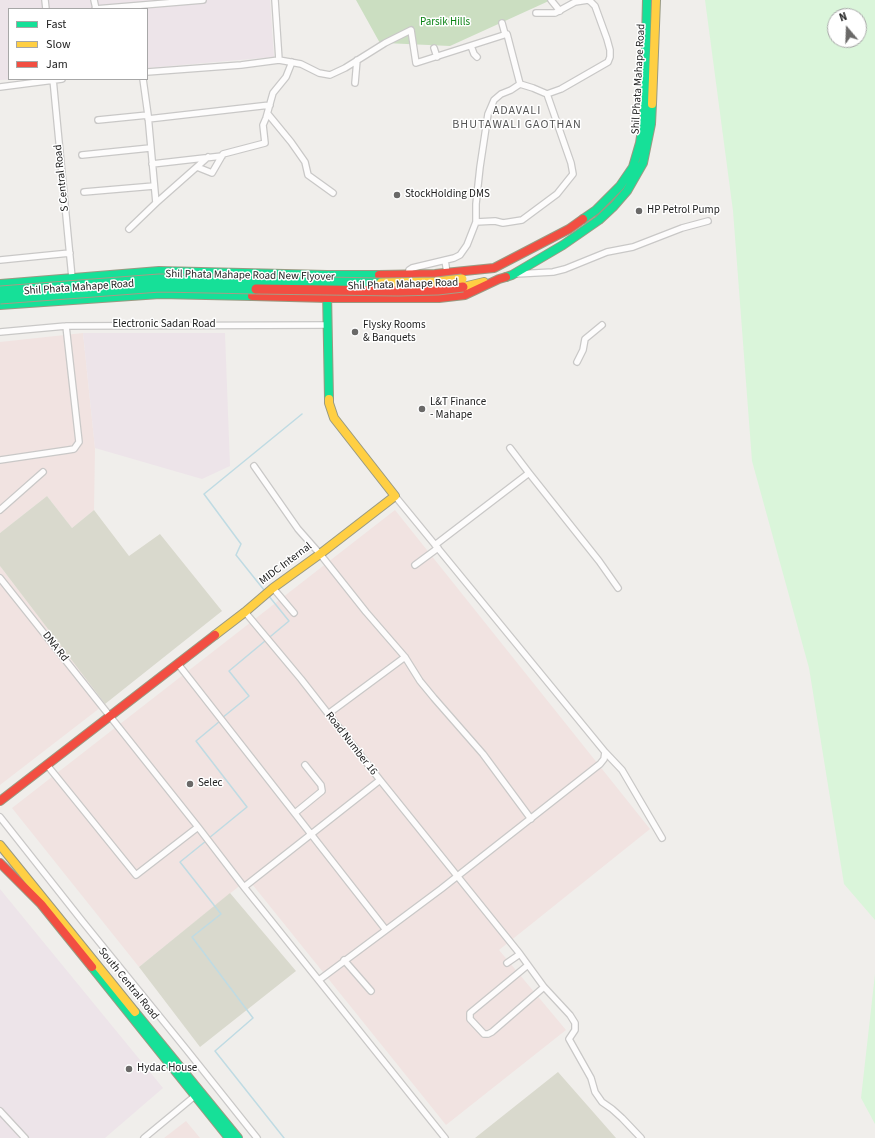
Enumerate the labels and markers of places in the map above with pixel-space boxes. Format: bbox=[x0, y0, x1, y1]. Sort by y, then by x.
place label: StockHolding DMS bbox=[405, 188, 490, 202]
marker: StockHolding DMS bbox=[392, 190, 402, 200]
place label: HP Petrol Pump bbox=[647, 204, 720, 218]
marker: HP Petrol Pump bbox=[634, 206, 644, 216]
place label: Flysky Rooms & Banquets bbox=[363, 319, 426, 345]
marker: Flysky Rooms & Banquets bbox=[350, 327, 360, 337]
place label: L&T Finance - Mahape bbox=[430, 396, 486, 422]
marker: L&T Finance - Mahape bbox=[417, 404, 427, 414]
place label: Selec bbox=[198, 777, 223, 791]
marker: Selec bbox=[185, 779, 195, 789]
place label: Hydac House bbox=[137, 1062, 197, 1076]
marker: Hydac House bbox=[124, 1064, 134, 1074]

